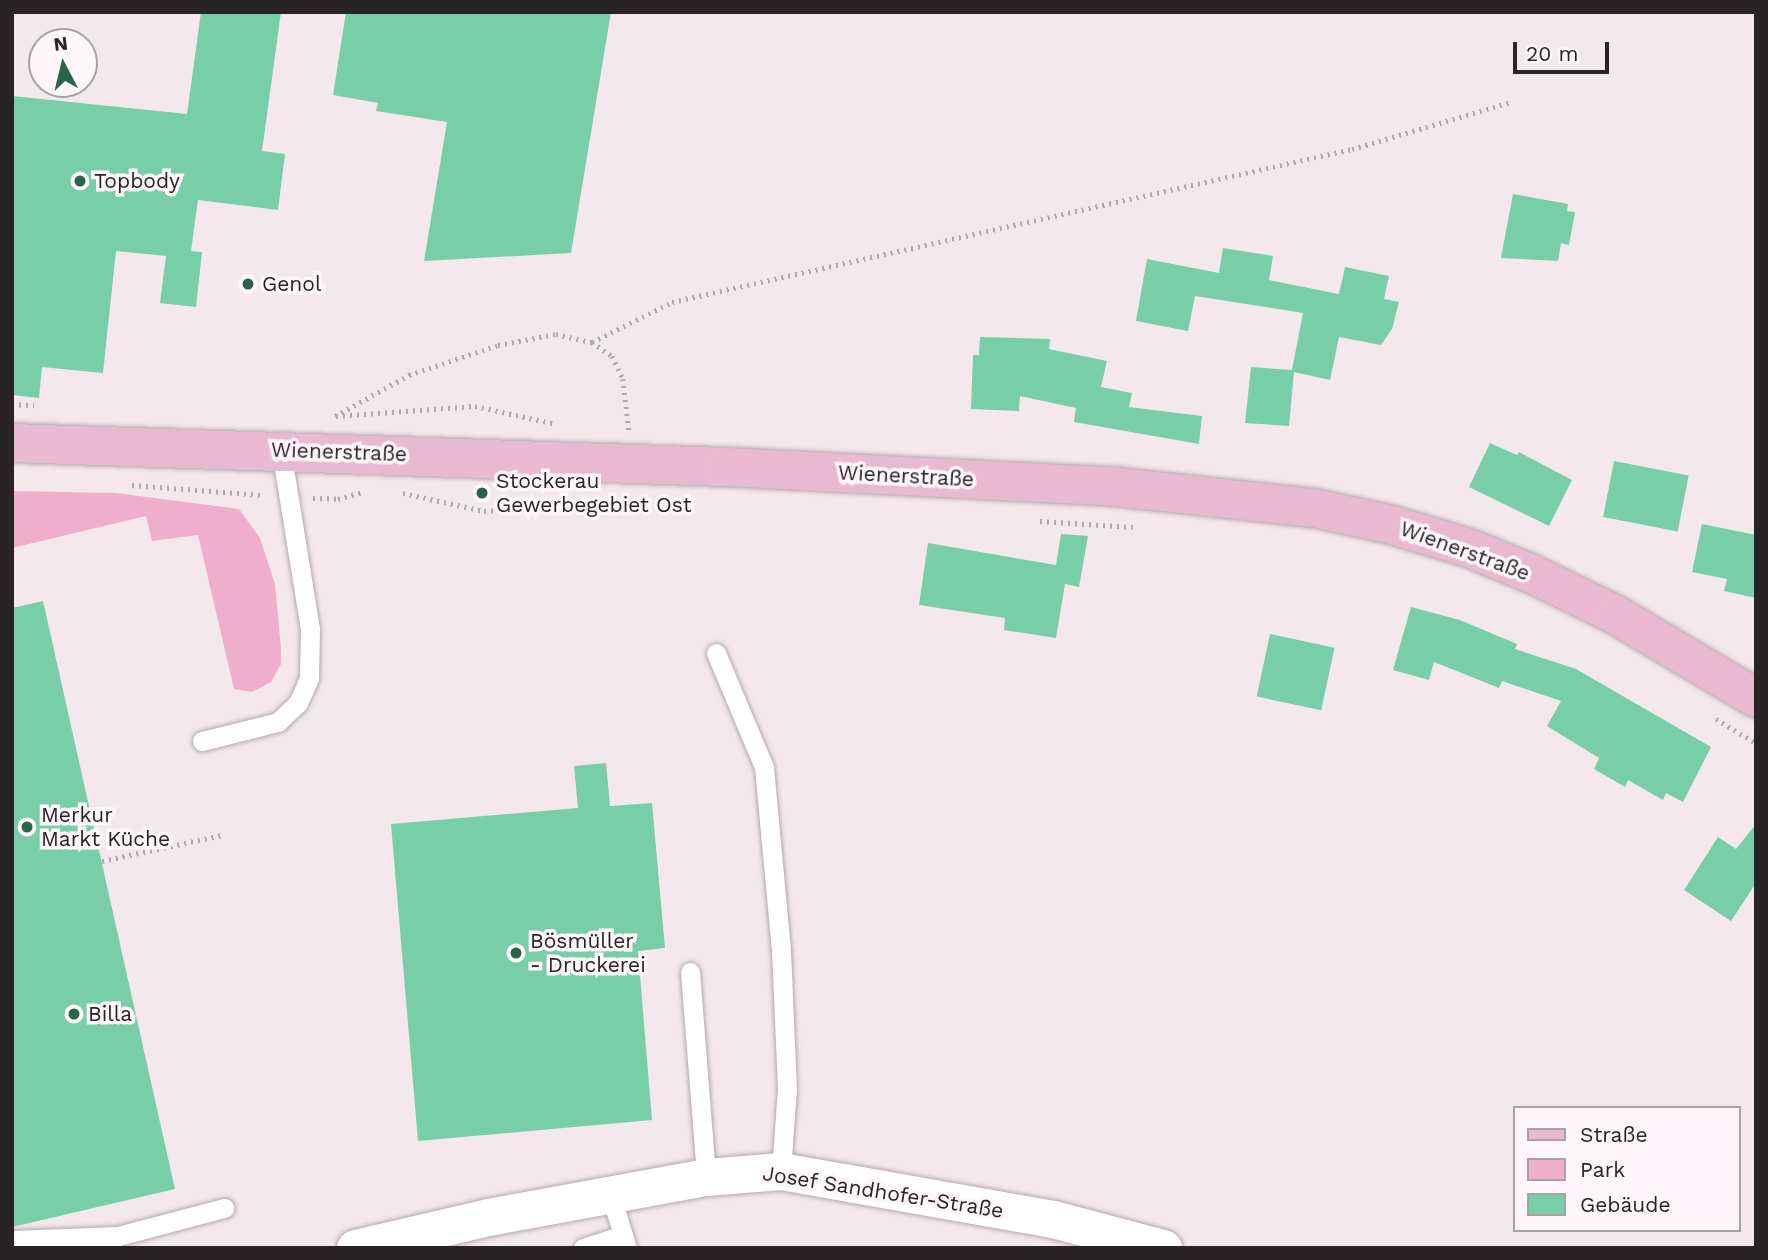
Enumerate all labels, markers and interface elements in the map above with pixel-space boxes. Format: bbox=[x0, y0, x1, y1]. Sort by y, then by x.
north arrow bbox=[28, 28, 98, 98]
scale bar bbox=[1516, 28, 1612, 72]
text: N bbox=[52, 31, 69, 56]
text: 20 m bbox=[1526, 41, 1578, 66]
place label: Topbody bbox=[94, 168, 180, 194]
marker: Topbody bbox=[72, 173, 88, 189]
place label: Genol bbox=[262, 271, 321, 297]
marker: Genol bbox=[240, 276, 256, 292]
street label: Wienerstraße bbox=[270, 437, 408, 467]
street label: Wienerstraße bbox=[837, 460, 975, 492]
place label: Stockerau Gewerbegebiet Ost bbox=[496, 468, 692, 518]
marker: Stockerau Gewerbegebiet Ost bbox=[474, 485, 490, 501]
street label: Wienerstraße bbox=[1397, 516, 1533, 586]
place label: Merkur Markt Küche bbox=[41, 802, 170, 852]
marker: Merkur Markt Küche bbox=[19, 819, 35, 835]
place label: Bösmüller - Druckerei bbox=[530, 928, 646, 978]
marker: Bösmüller - Druckerei bbox=[508, 945, 524, 961]
place label: Billa bbox=[88, 1001, 132, 1027]
marker: Billa bbox=[66, 1006, 82, 1022]
legend bbox=[1512, 1106, 1740, 1232]
text: Straße bbox=[1580, 1122, 1648, 1147]
text: Park bbox=[1580, 1157, 1625, 1182]
street label: Josef Sandhofer-Straße bbox=[760, 1160, 1006, 1224]
text: Gebäude bbox=[1580, 1192, 1671, 1217]

